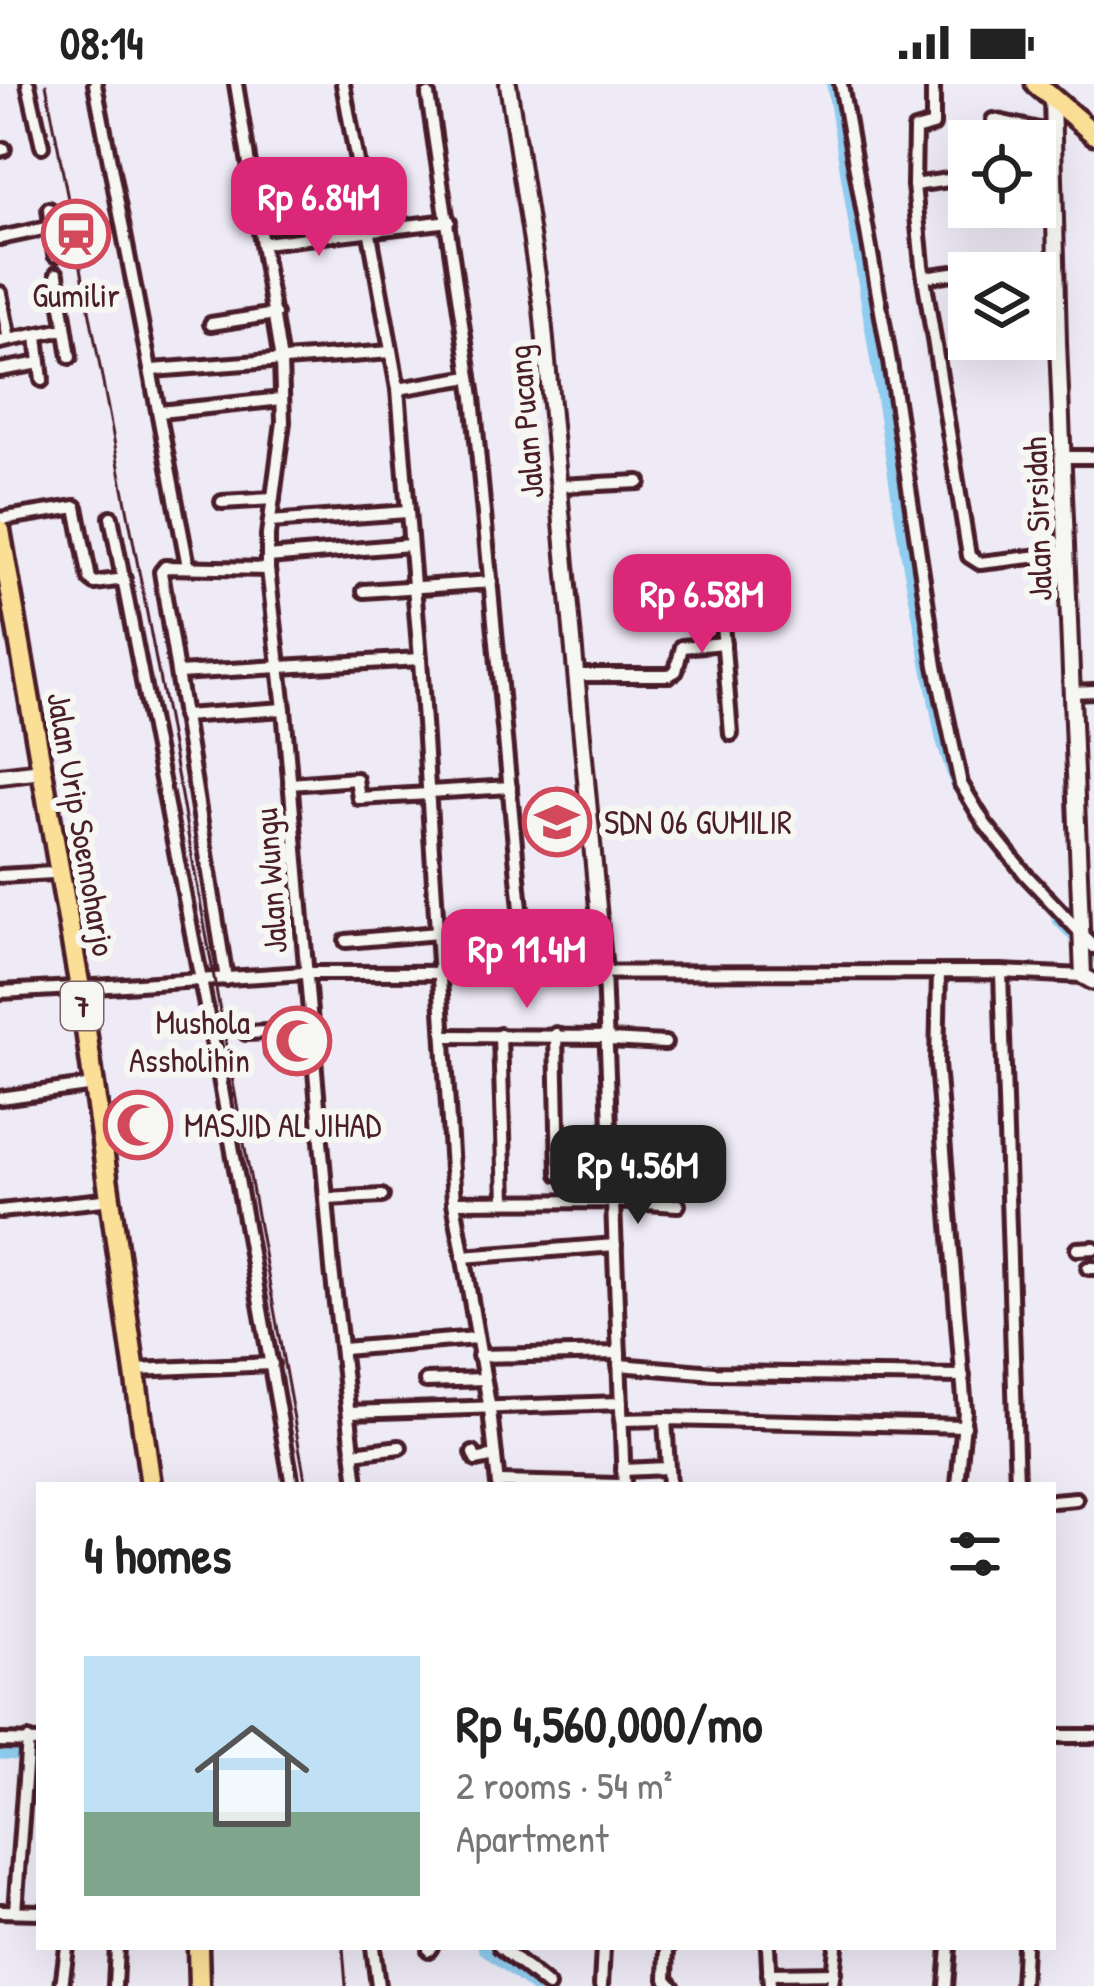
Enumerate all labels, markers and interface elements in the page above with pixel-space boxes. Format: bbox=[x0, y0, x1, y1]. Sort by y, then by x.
text: 08:14 bbox=[60, 12, 143, 73]
map controls bbox=[948, 120, 1056, 360]
button: locate bbox=[948, 120, 1056, 228]
pin: Rp 6.84M bbox=[195, 157, 443, 259]
text: Rp 6.84M bbox=[258, 169, 380, 222]
station icon: Gumilir bbox=[41, 199, 111, 269]
button: layers bbox=[948, 252, 1056, 360]
place label: Gumilir bbox=[32, 273, 120, 317]
street label: Jalan Pucang bbox=[496, 343, 555, 501]
street label: Jalan Sirsidah bbox=[1012, 436, 1062, 602]
pin: Rp 6.58M bbox=[578, 554, 826, 656]
text: Rp 6.58M bbox=[640, 566, 764, 619]
street label: Jalan Urip Soemoharjo bbox=[36, 689, 127, 960]
school or university icon: SDN 06 GUMILIR bbox=[522, 787, 592, 857]
place label: SDN 06 GUMILIR bbox=[604, 800, 792, 844]
street label: Jalan Wungu bbox=[243, 807, 298, 955]
pin: Rp 11.4M bbox=[403, 909, 651, 1011]
text: Rp 11.4M bbox=[468, 921, 586, 974]
road number: 7 bbox=[61, 982, 103, 1030]
place label: Mushola Assholihin bbox=[129, 1000, 250, 1082]
mosque icon: Mushola Assholihin bbox=[262, 1006, 332, 1076]
mosque icon: MASJID AL JIHAD bbox=[103, 1090, 173, 1160]
place label: MASJID AL JIHAD bbox=[184, 1103, 382, 1147]
pin: Rp 4.56M bbox=[514, 1125, 762, 1227]
text: Rp 4.56M bbox=[577, 1137, 699, 1190]
text: 4 homes bbox=[84, 1520, 231, 1589]
icon: filters bbox=[942, 1521, 1008, 1587]
text: Rp 4,560,000/mo bbox=[456, 1689, 763, 1758]
icon: home bbox=[180, 1704, 324, 1848]
text: 2 rooms · 54 m² bbox=[456, 1758, 673, 1811]
text: Apartment bbox=[456, 1811, 609, 1864]

